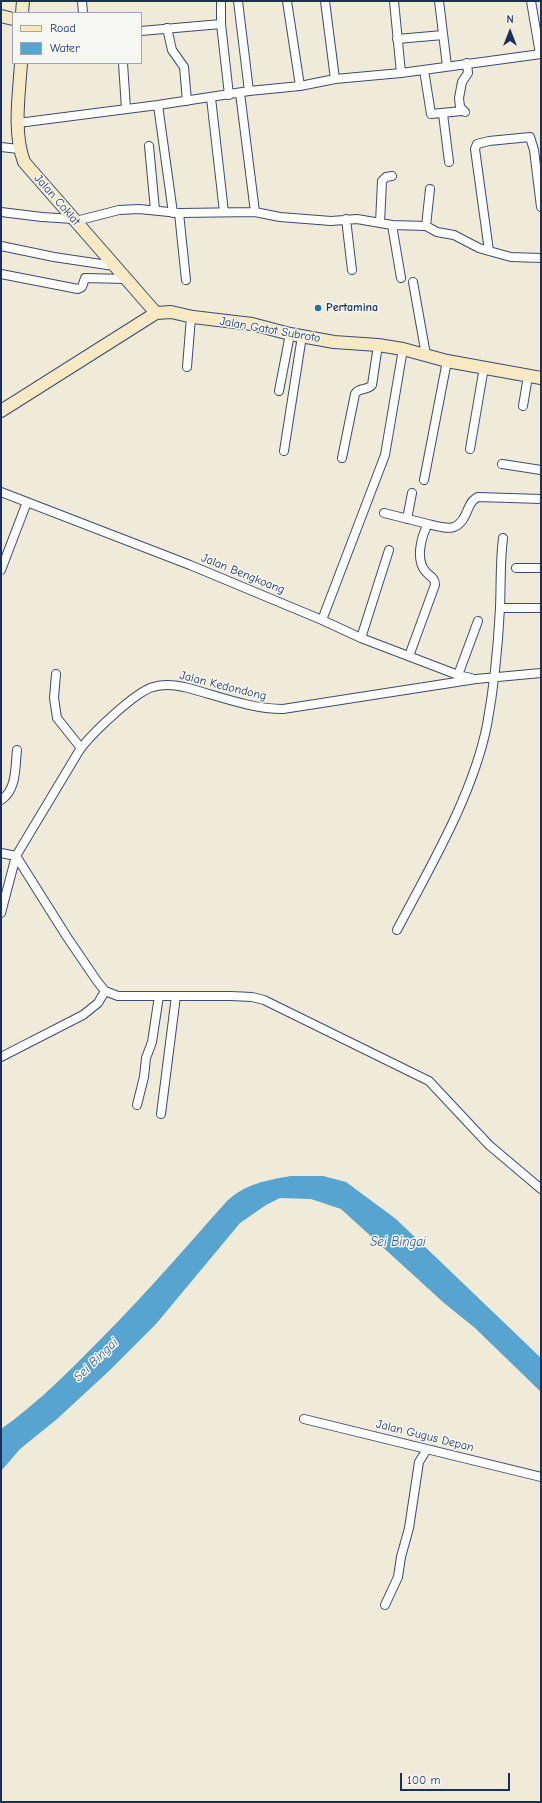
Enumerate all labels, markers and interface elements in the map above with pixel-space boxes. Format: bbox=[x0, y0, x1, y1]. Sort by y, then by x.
legend bbox=[12, 12, 142, 64]
north arrow bbox=[490, 12, 530, 52]
text: N bbox=[506, 13, 514, 26]
text: Road bbox=[50, 21, 76, 35]
text: Water bbox=[50, 41, 80, 55]
street label: Jalan Coklat bbox=[31, 172, 83, 228]
place label: Pertamina bbox=[326, 301, 378, 315]
marker: Pertamina bbox=[313, 303, 323, 313]
street label: Jalan Gatot Subroto bbox=[218, 314, 322, 346]
street label: Jalan Bengkoang bbox=[199, 551, 287, 597]
street label: Jalan Kedondong bbox=[178, 668, 268, 704]
water label: Sei Bingai bbox=[370, 1234, 426, 1250]
water label: Sei Bingai bbox=[71, 1335, 121, 1385]
street label: Jalan Gugus Depan bbox=[375, 1417, 475, 1455]
scale bar bbox=[402, 1765, 512, 1791]
text: 100 m bbox=[407, 1773, 440, 1787]

